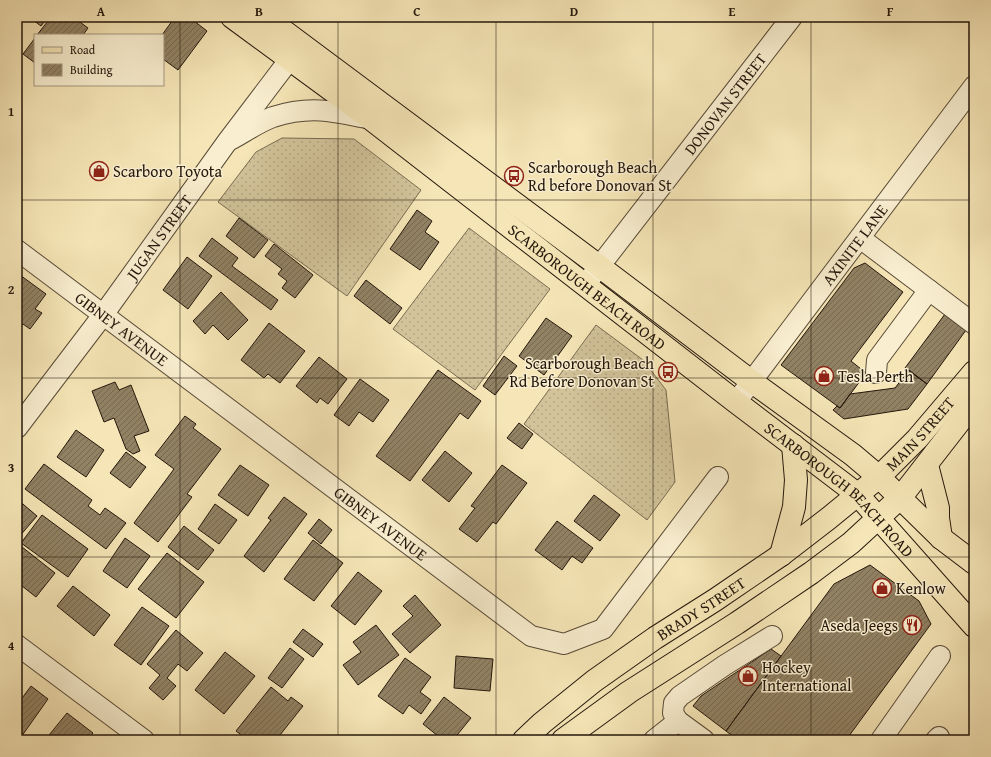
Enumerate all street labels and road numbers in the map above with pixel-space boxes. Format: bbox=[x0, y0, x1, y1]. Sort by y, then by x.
street label: DONOVAN STREET bbox=[678, 48, 772, 160]
street label: JUGAN STREET bbox=[119, 189, 198, 286]
street label: AXINITE LANE bbox=[816, 199, 893, 290]
street label: SCARBOROUGH BEACH ROAD bbox=[503, 218, 672, 356]
street label: GIBNEY AVENUE bbox=[70, 286, 173, 372]
street label: MAIN STREET bbox=[880, 391, 960, 476]
street label: SCARBOROUGH BEACH ROAD bbox=[759, 416, 920, 563]
street label: GIBNEY AVENUE bbox=[329, 480, 433, 566]
street label: BRADY STREET bbox=[652, 571, 750, 646]

